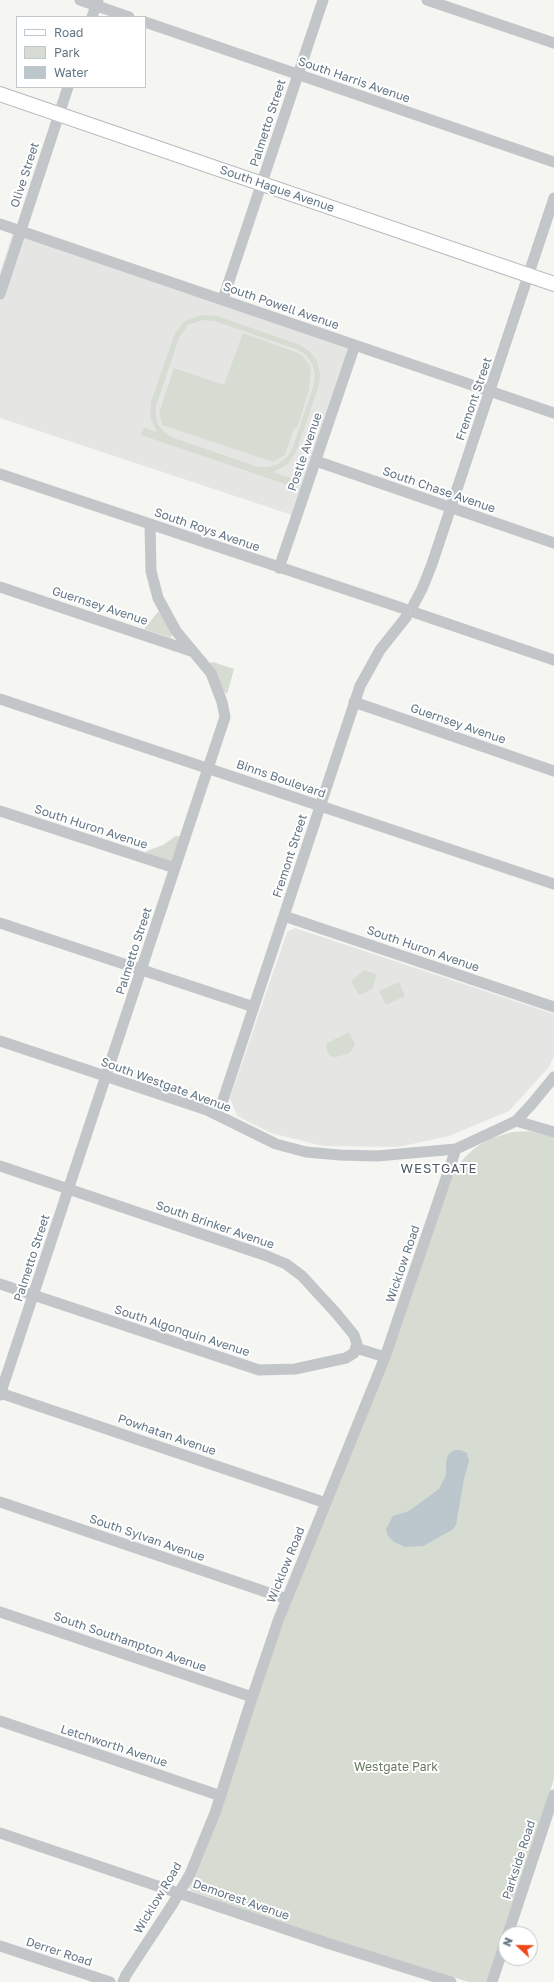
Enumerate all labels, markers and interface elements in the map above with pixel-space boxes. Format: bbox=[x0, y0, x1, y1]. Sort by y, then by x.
legend bbox=[16, 16, 146, 88]
text: Road bbox=[54, 25, 83, 40]
text: Park bbox=[54, 45, 80, 60]
street label: South Harris Avenue bbox=[296, 54, 412, 106]
text: Water bbox=[54, 65, 88, 80]
street label: Palmetto Street bbox=[247, 77, 289, 169]
street label: Olive Street bbox=[8, 140, 42, 210]
street label: South Hague Avenue bbox=[218, 163, 336, 215]
street label: South Powell Avenue bbox=[221, 279, 341, 333]
street label: Fremont Street bbox=[453, 355, 495, 443]
street label: Postle Avenue bbox=[285, 411, 325, 493]
street label: South Chase Avenue bbox=[381, 464, 497, 516]
street label: South Roys Avenue bbox=[152, 505, 262, 555]
street label: Guernsey Avenue bbox=[50, 584, 150, 628]
street label: Guernsey Avenue bbox=[408, 701, 508, 747]
street label: Binns Boulevard bbox=[235, 757, 327, 801]
street label: South Huron Avenue bbox=[33, 802, 149, 852]
street label: Fremont Street bbox=[270, 812, 310, 900]
street label: Palmetto Street bbox=[113, 905, 155, 997]
street label: South Huron Avenue bbox=[365, 923, 481, 975]
street label: South Westgate Avenue bbox=[99, 1055, 233, 1115]
district label: WESTGATE bbox=[401, 1161, 477, 1177]
street label: South Brinker Avenue bbox=[154, 1198, 276, 1252]
street label: Palmetto Street bbox=[11, 1212, 53, 1304]
street label: Wicklow Road bbox=[383, 1223, 423, 1305]
street label: South Algonquin Avenue bbox=[113, 1302, 251, 1360]
street label: Powhatan Avenue bbox=[116, 1411, 218, 1459]
street label: South Sylvan Avenue bbox=[87, 1511, 207, 1565]
street label: Wicklow Road bbox=[264, 1525, 308, 1605]
street label: South Southampton Avenue bbox=[51, 1609, 209, 1675]
street label: Letchworth Avenue bbox=[59, 1722, 169, 1770]
park label: Westgate Park bbox=[354, 1760, 438, 1774]
street label: Parkside Road bbox=[499, 1819, 539, 1901]
street label: Wicklow Road bbox=[131, 1860, 185, 1936]
street label: Demorest Avenue bbox=[191, 1877, 291, 1923]
north arrow bbox=[498, 1926, 538, 1966]
street label: Derrer Road bbox=[24, 1935, 94, 1969]
text: N bbox=[500, 1935, 515, 1948]

